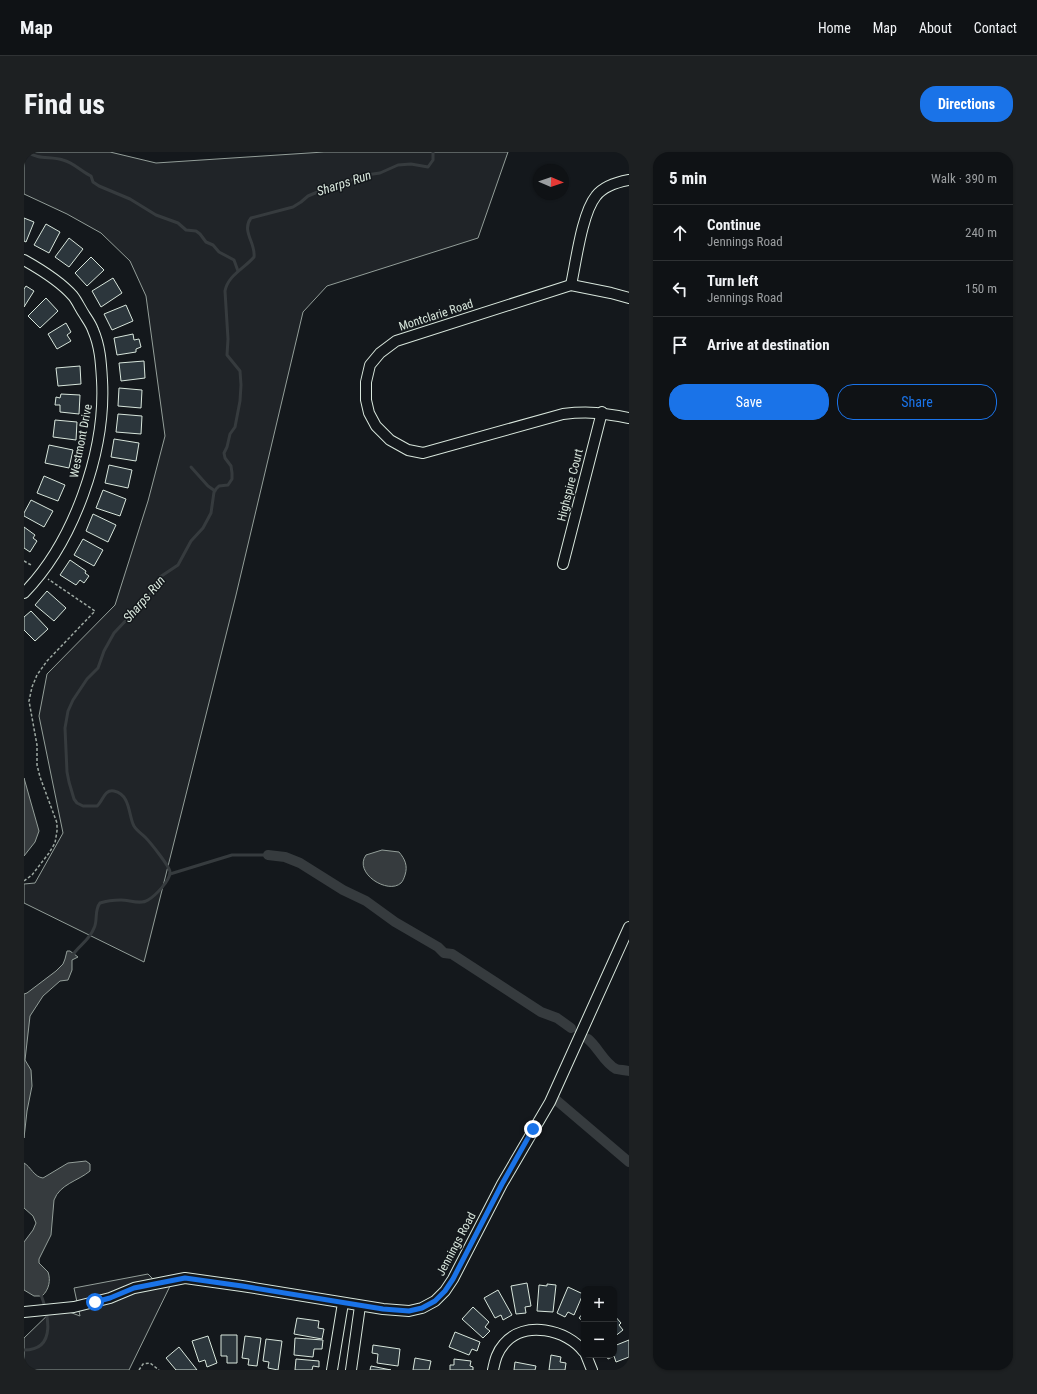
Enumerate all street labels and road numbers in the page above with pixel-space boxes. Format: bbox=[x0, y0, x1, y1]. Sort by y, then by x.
street label: Montclarie Road bbox=[397, 296, 475, 334]
street label: Westmont Drive bbox=[67, 403, 95, 479]
street label: Highspire Court bbox=[554, 447, 586, 523]
street label: Jennings Road bbox=[433, 1210, 479, 1278]

